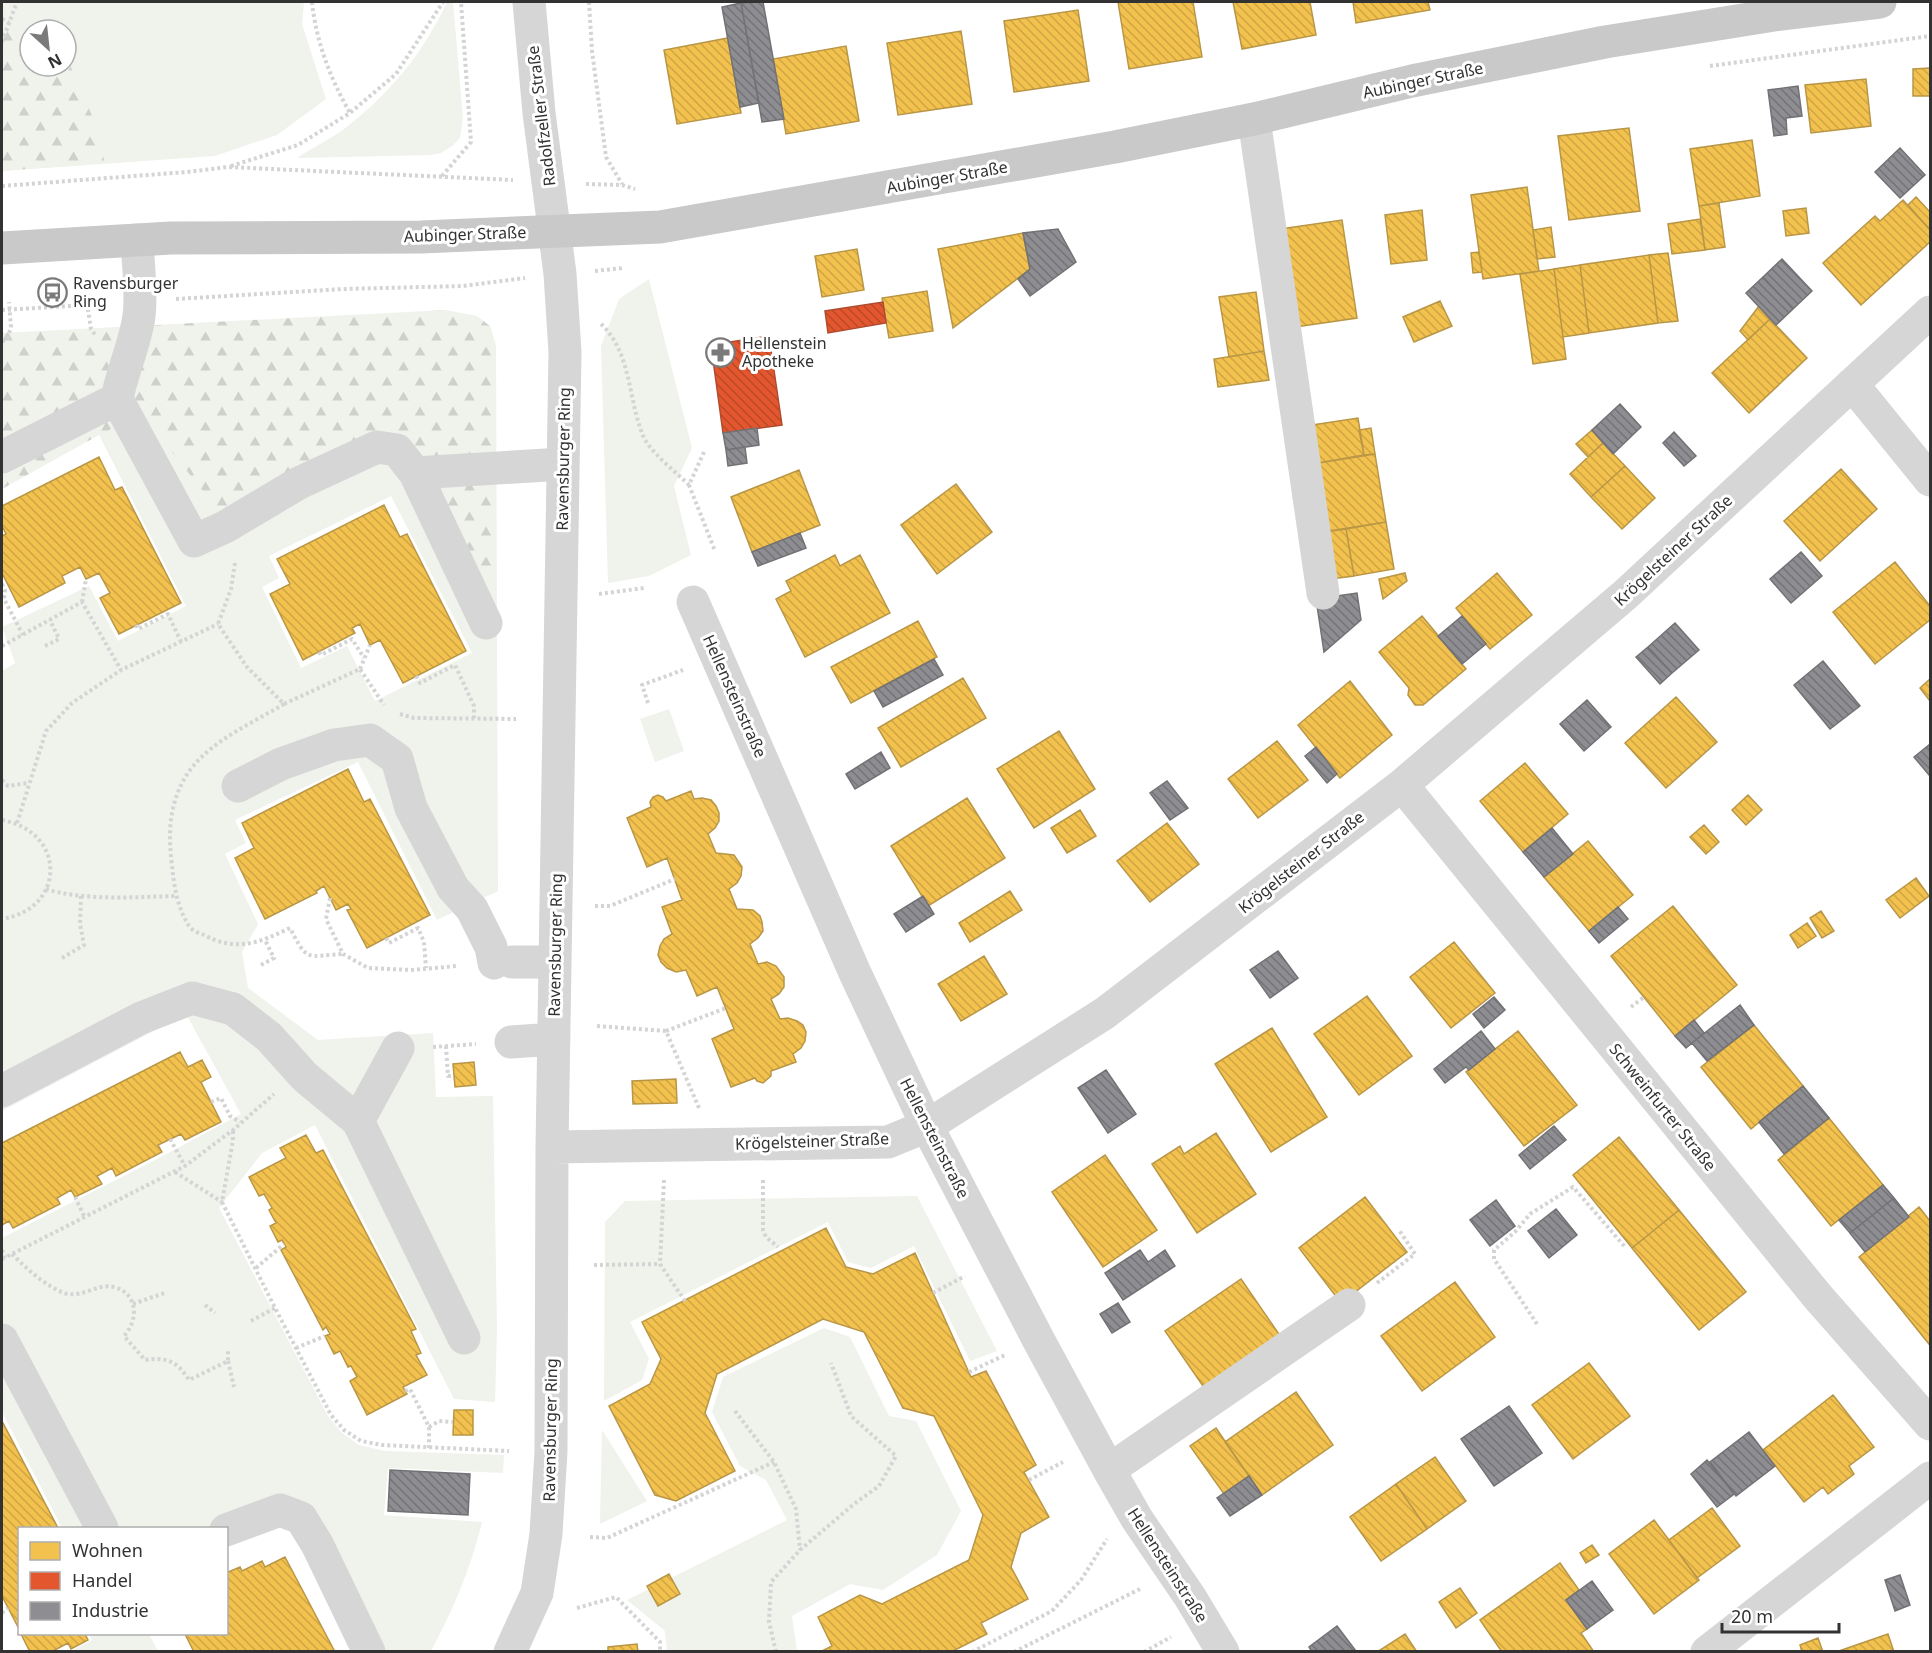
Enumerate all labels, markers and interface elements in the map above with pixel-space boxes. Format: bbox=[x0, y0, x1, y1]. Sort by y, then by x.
north arrow bbox=[18, 18, 78, 78]
street label: Radolfzeller Straße bbox=[521, 44, 561, 188]
text: N bbox=[44, 49, 66, 74]
street label: Aubinger Straße bbox=[1361, 57, 1485, 103]
street label: Aubinger Straße bbox=[885, 156, 1009, 198]
street label: Aubinger Straße bbox=[403, 221, 527, 247]
place label: Ravensburger Ring bbox=[73, 272, 179, 312]
bus stop icon: Ravensburger Ring bbox=[36, 276, 68, 308]
place label: Hellenstein Apotheke bbox=[742, 332, 827, 372]
pharmacy icon: Hellenstein Apotheke bbox=[705, 336, 737, 368]
street label: Ravensburger Ring bbox=[551, 387, 575, 531]
street label: Krögelsteiner Straße bbox=[1609, 489, 1737, 611]
street label: Hellensteinstraße bbox=[698, 631, 772, 761]
street label: Krögelsteiner Straße bbox=[1234, 806, 1368, 918]
street label: Ravensburger Ring bbox=[543, 873, 567, 1017]
street label: Schweinfurter Straße bbox=[1605, 1038, 1721, 1176]
street label: Hellensteinstraße bbox=[895, 1074, 975, 1202]
street label: Krögelsteiner Straße bbox=[735, 1127, 889, 1155]
street label: Ravensburger Ring bbox=[538, 1358, 562, 1502]
street label: Hellensteinstraße bbox=[1123, 1504, 1213, 1626]
legend bbox=[18, 1527, 228, 1635]
text: Wohnen bbox=[72, 1538, 143, 1562]
text: Handel bbox=[72, 1568, 132, 1592]
scale bar bbox=[1722, 1596, 1839, 1634]
text: Industrie bbox=[72, 1598, 149, 1622]
text: 20 m bbox=[1731, 1604, 1773, 1628]

